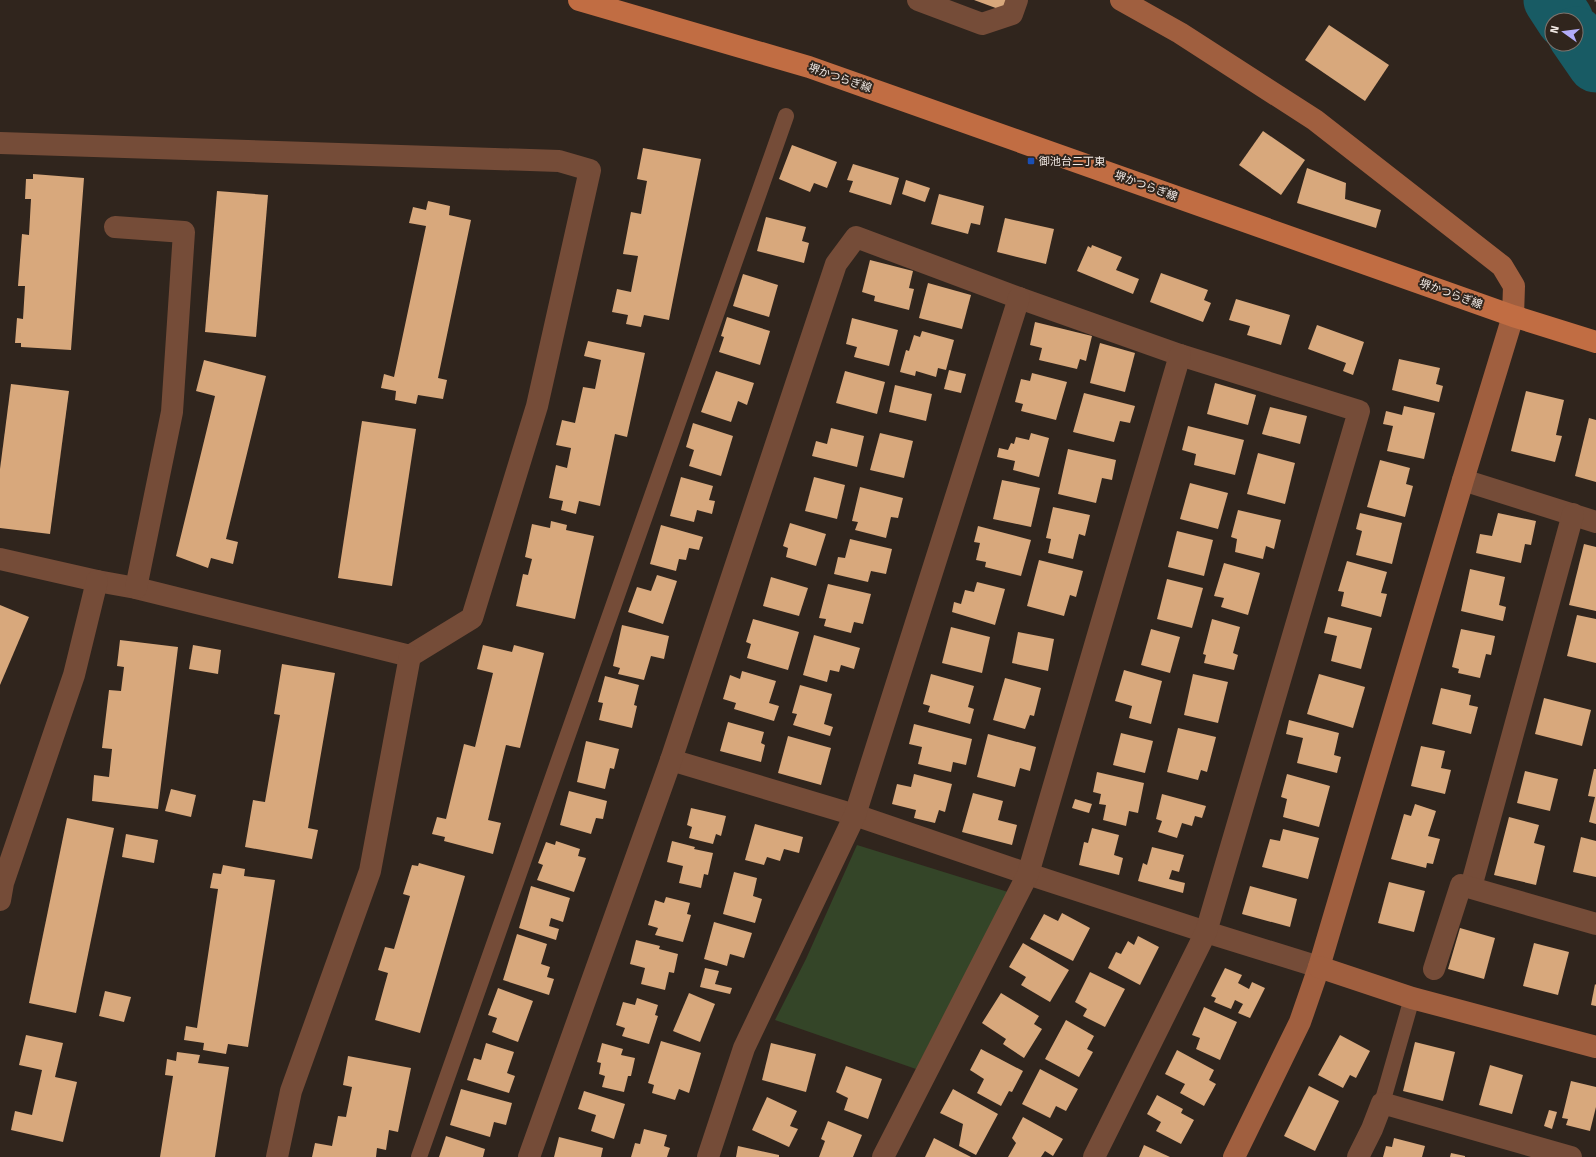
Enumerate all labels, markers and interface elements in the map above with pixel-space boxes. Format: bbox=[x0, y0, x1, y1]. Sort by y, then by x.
north arrow bbox=[1544, 12, 1584, 52]
text: N bbox=[1548, 25, 1562, 35]
street label: 堺かつらぎ線 bbox=[807, 61, 873, 95]
place label: 御池台二丁東 bbox=[1038, 155, 1105, 168]
marker: 御池台二丁東 bbox=[1026, 156, 1036, 166]
street label: 堺かつらぎ線 bbox=[1113, 169, 1179, 203]
street label: 堺かつらぎ線 bbox=[1418, 277, 1484, 311]

